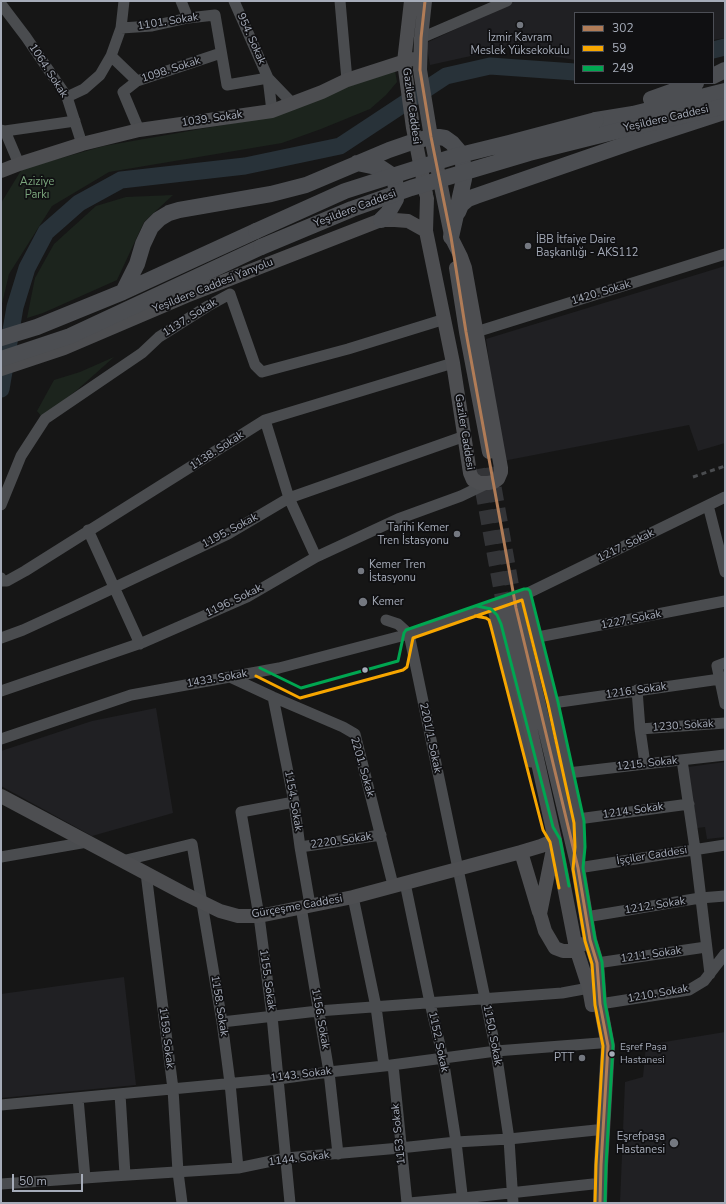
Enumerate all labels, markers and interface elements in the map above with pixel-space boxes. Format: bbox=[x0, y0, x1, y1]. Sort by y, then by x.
street label: 1101. Sokak bbox=[137, 11, 199, 33]
street label: 954. Sokak bbox=[234, 11, 268, 67]
legend bbox=[574, 12, 714, 84]
marker: İzmir Kavram Meslek Yüksekokulu bbox=[515, 20, 525, 30]
text: 302 bbox=[612, 20, 634, 36]
place label: İzmir Kavram Meslek Yüksekokulu bbox=[471, 31, 569, 57]
text: 59 bbox=[612, 40, 626, 56]
street label: 1064. Sokak bbox=[26, 42, 70, 100]
street label: 1098. Sokak bbox=[140, 54, 202, 86]
text: 249 bbox=[612, 60, 634, 76]
street label: Gaziler Caddesi bbox=[399, 67, 423, 145]
street label: Yeşildere Caddesi bbox=[622, 103, 710, 135]
street label: 1039. Sokak bbox=[181, 108, 243, 130]
park label: Aziziye Parkı bbox=[20, 175, 54, 201]
street label: Yeşildere Caddesi bbox=[312, 187, 398, 231]
place label: İBB İtfaiye Daire Başkanlığı - AKS112 bbox=[536, 233, 638, 259]
marker: İBB İtfaiye Daire Başkanlığı - AKS112 bbox=[523, 241, 533, 251]
street label: Yeşildere Caddesi Yanyolu bbox=[151, 256, 275, 316]
street label: 1420. Sokak bbox=[570, 278, 632, 308]
street label: 1137. Sokak bbox=[160, 296, 220, 340]
street label: Gaziler Caddesi bbox=[451, 393, 477, 471]
street label: 1138. Sokak bbox=[188, 429, 246, 473]
street label: 1195. Sokak bbox=[200, 511, 260, 551]
place label: Tarihi Kemer Tren İstasyonu bbox=[377, 521, 449, 547]
street label: 1217. Sokak bbox=[596, 527, 656, 565]
marker: Tarihi Kemer Tren İstasyonu bbox=[452, 529, 462, 539]
place label: Kemer Tren İstasyonu bbox=[369, 558, 425, 584]
marker: Kemer Tren İstasyonu bbox=[356, 566, 366, 576]
street label: 1196. Sokak bbox=[204, 582, 264, 620]
place label: Kemer bbox=[372, 595, 404, 609]
marker: Kemer bbox=[357, 596, 369, 608]
street label: 1227. Sokak bbox=[600, 608, 662, 632]
unlabelled marker bbox=[360, 665, 370, 675]
street label: 1433. Sokak bbox=[186, 667, 248, 691]
street label: 1216. Sokak bbox=[605, 680, 667, 702]
street label: 2201/1. Sokak bbox=[416, 702, 444, 774]
street label: 1230. Sokak bbox=[652, 717, 714, 735]
street label: 2201. Sokak bbox=[347, 736, 377, 798]
street label: 1215. Sokak bbox=[616, 754, 678, 774]
street label: 1154. Sokak bbox=[281, 770, 305, 832]
street label: 1214. Sokak bbox=[602, 800, 664, 822]
street label: 2220. Sokak bbox=[310, 830, 372, 852]
street label: İşçiler Caddesi bbox=[616, 844, 688, 868]
street label: Gürçeşme Caddesi bbox=[251, 893, 343, 921]
street label: 1212. Sokak bbox=[624, 895, 686, 917]
street label: 1211. Sokak bbox=[620, 944, 682, 966]
street label: 1155. Sokak bbox=[256, 949, 278, 1011]
street label: 1158. Sokak bbox=[208, 975, 230, 1037]
street label: 1210. Sokak bbox=[627, 982, 689, 1006]
street label: 1156. Sokak bbox=[308, 988, 332, 1050]
street label: 1150. Sokak bbox=[480, 1004, 504, 1066]
street label: 1159. Sokak bbox=[156, 1007, 176, 1069]
street label: 1152. Sokak bbox=[425, 1011, 451, 1073]
place label: Eşref Paşa Hastanesi bbox=[620, 1042, 667, 1066]
marker: Eşref Paşa Hastanesi bbox=[607, 1049, 617, 1059]
place label: PTT bbox=[554, 1051, 574, 1065]
marker: PTT bbox=[577, 1053, 587, 1063]
street label: 1143. Sokak bbox=[270, 1065, 332, 1085]
street label: 1153. Sokak bbox=[389, 1103, 409, 1165]
place label: Eşrefpaşa Hastanesi bbox=[616, 1130, 665, 1156]
marker: Eşrefpaşa Hastanesi bbox=[668, 1137, 680, 1149]
street label: 1144. Sokak bbox=[268, 1149, 330, 1169]
scale bar bbox=[14, 1166, 85, 1192]
text: 50 m bbox=[19, 1173, 47, 1189]

